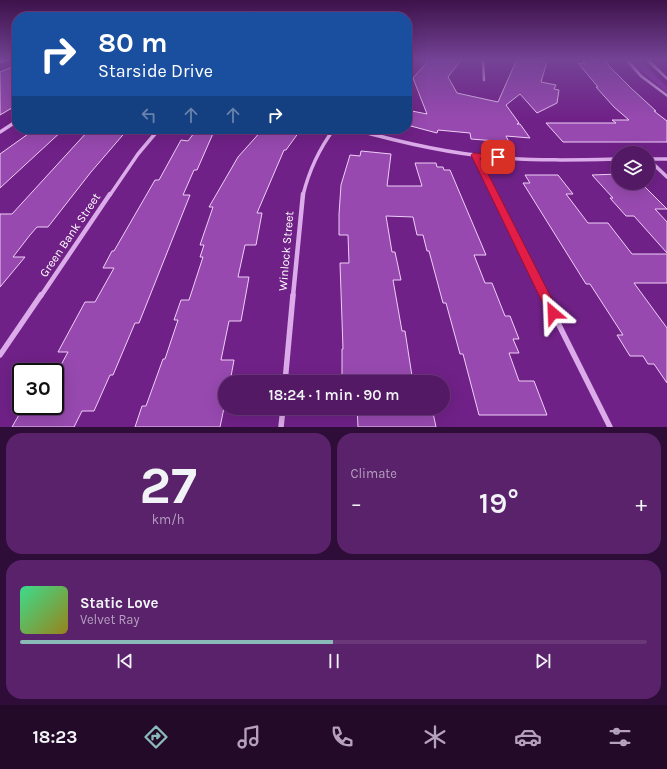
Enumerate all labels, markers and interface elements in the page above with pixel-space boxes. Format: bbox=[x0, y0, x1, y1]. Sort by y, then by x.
text: 80 m bbox=[98, 26, 167, 59]
icon: right bbox=[32, 28, 84, 80]
text: Starside Drive bbox=[98, 60, 213, 82]
icon: left bbox=[138, 104, 160, 126]
icon: ahead bbox=[180, 104, 202, 126]
icon: ahead bbox=[222, 104, 244, 126]
icon: right bbox=[264, 104, 286, 126]
pin bbox=[481, 140, 515, 174]
icon: arrive bbox=[487, 146, 509, 168]
map controls bbox=[611, 146, 655, 190]
button: layers bbox=[611, 146, 655, 190]
street label: Green Bank Street bbox=[37, 190, 104, 280]
street label: Winlock Street bbox=[276, 210, 297, 292]
position arrow bbox=[532, 292, 574, 334]
speed limit sign: 30 bbox=[12, 363, 64, 415]
text: 18:24 · 1 min · 90 m bbox=[269, 386, 400, 404]
text: 27 bbox=[140, 455, 197, 516]
text: Climate bbox=[351, 466, 397, 481]
text: 19° bbox=[479, 485, 519, 521]
text: − bbox=[351, 491, 362, 517]
text: + bbox=[635, 491, 647, 517]
text: km/h bbox=[152, 512, 185, 527]
text: Static Love bbox=[80, 594, 158, 612]
text: Velvet Ray bbox=[80, 612, 140, 627]
icon: previous bbox=[114, 650, 136, 672]
icon: pause bbox=[323, 650, 345, 672]
icon: next bbox=[532, 650, 554, 672]
icon: directions bbox=[142, 723, 170, 751]
icon: music bbox=[235, 723, 263, 751]
icon: phone bbox=[328, 723, 356, 751]
icon: climate bbox=[421, 723, 449, 751]
icon: car bbox=[514, 723, 542, 751]
icon: filters bbox=[606, 723, 634, 751]
text: 18:23 bbox=[32, 726, 77, 748]

